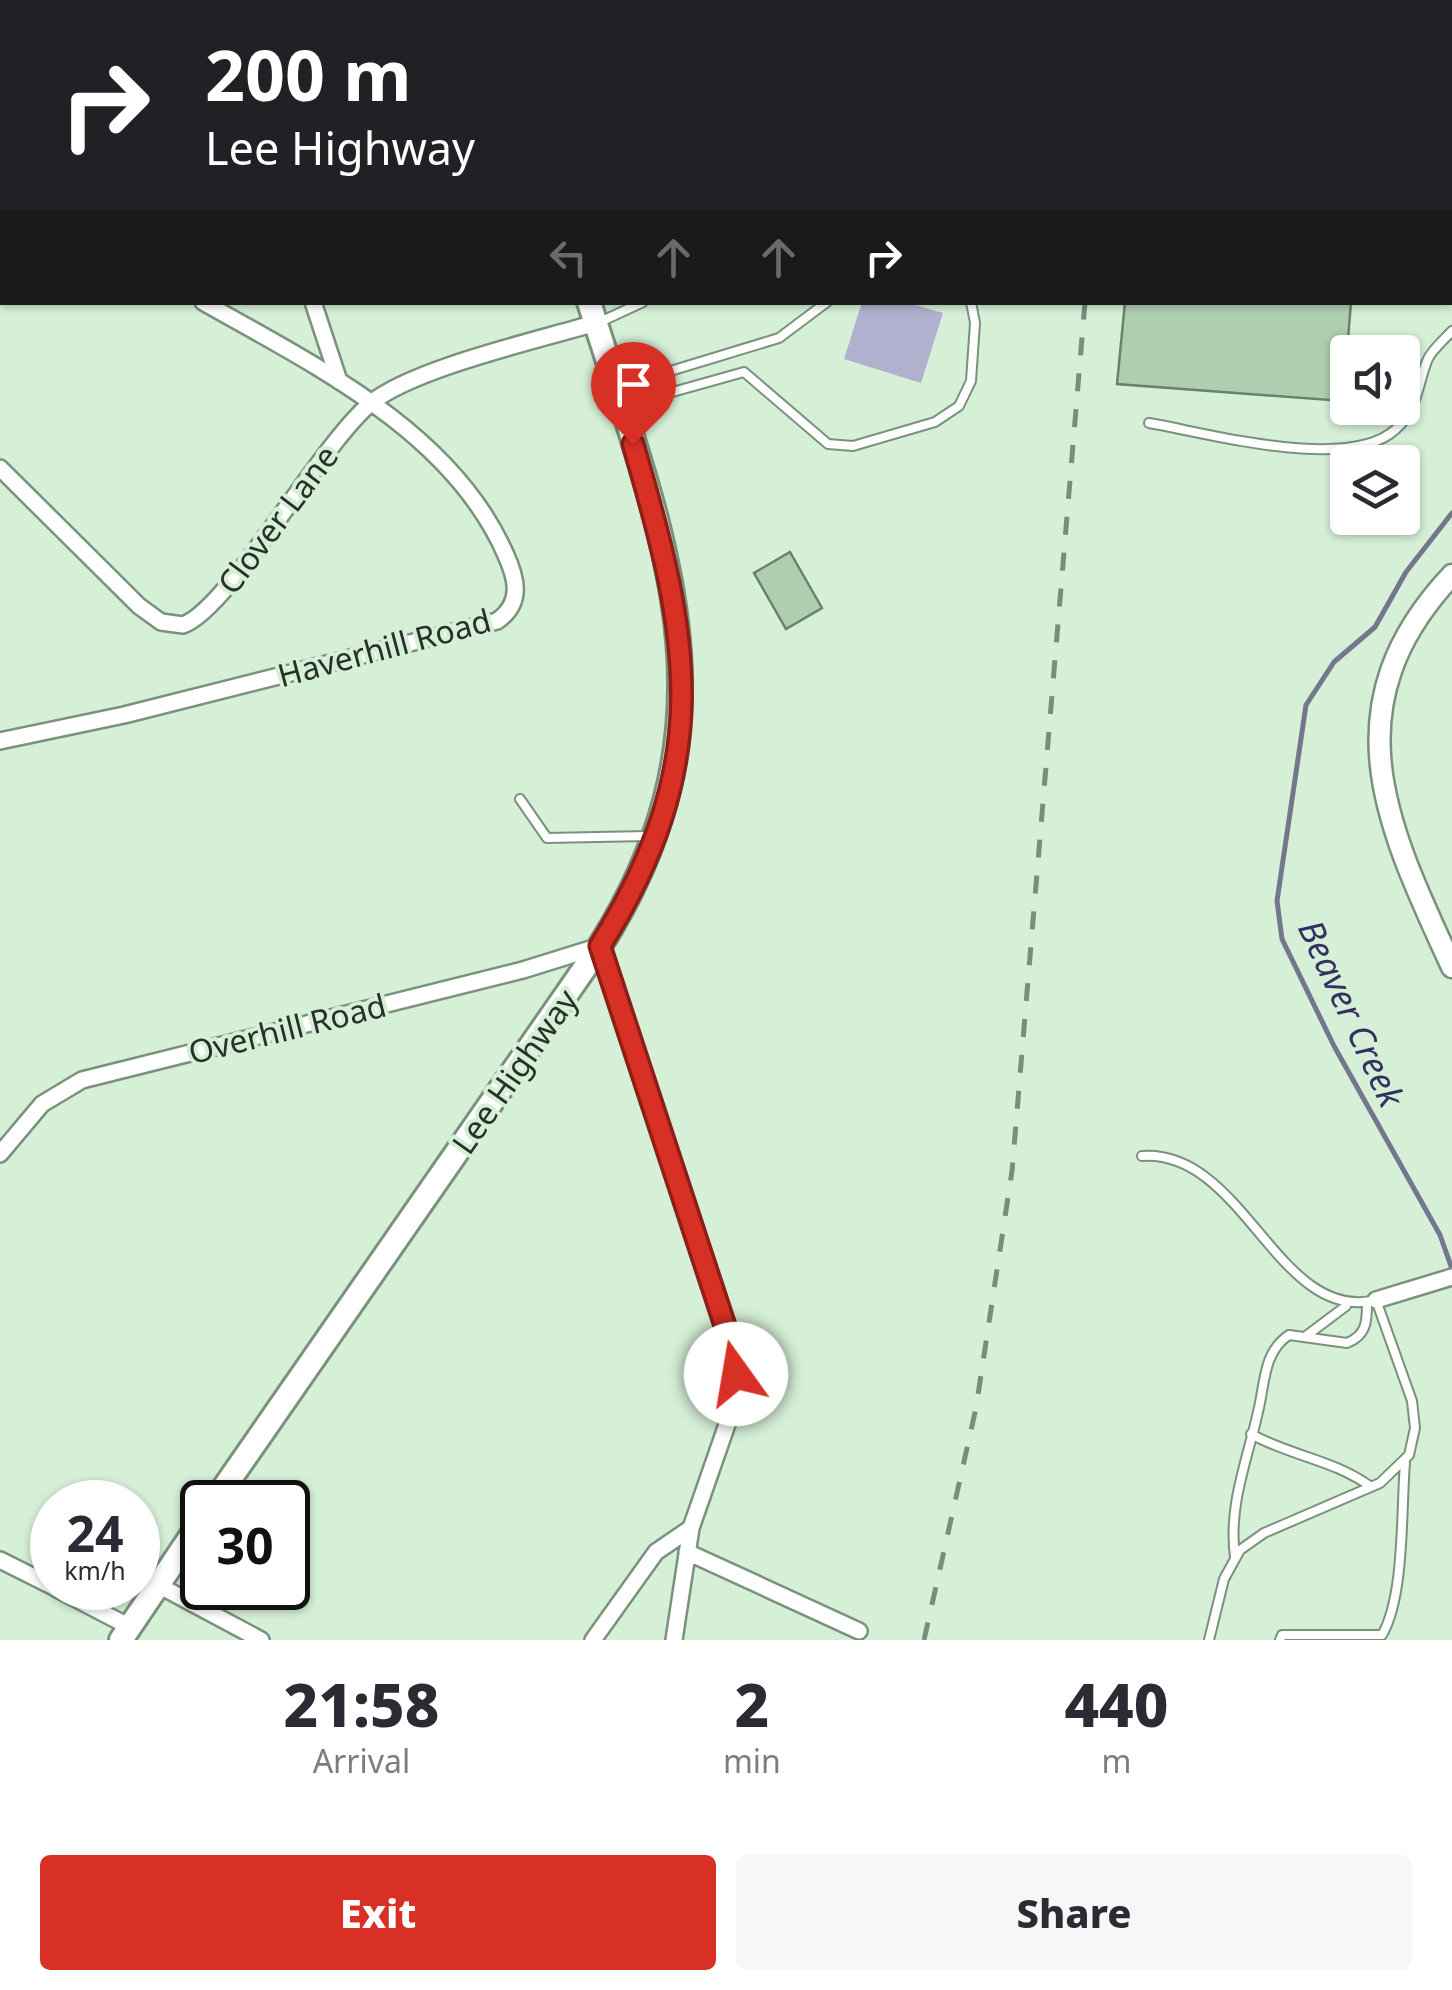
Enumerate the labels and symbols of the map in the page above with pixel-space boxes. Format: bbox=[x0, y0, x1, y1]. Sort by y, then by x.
pin bbox=[591, 342, 676, 445]
street label: Clover Lane bbox=[207, 436, 347, 602]
street label: Haverhill Road bbox=[273, 598, 495, 696]
water label: Beaver Creek bbox=[1288, 912, 1417, 1116]
street label: Lee Highway bbox=[441, 979, 587, 1162]
street label: Overhill Road bbox=[184, 983, 390, 1073]
position arrow bbox=[684, 1322, 788, 1426]
speed limit sign: 30 bbox=[180, 1480, 310, 1610]

